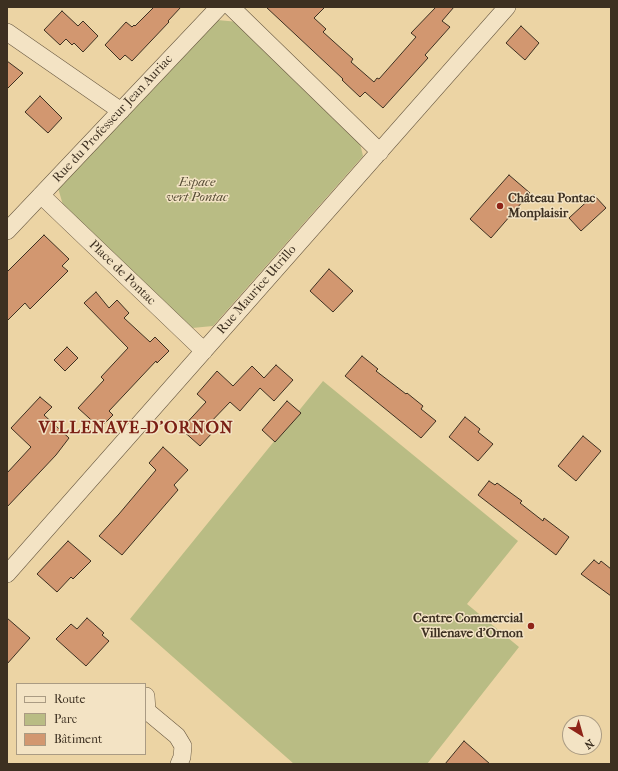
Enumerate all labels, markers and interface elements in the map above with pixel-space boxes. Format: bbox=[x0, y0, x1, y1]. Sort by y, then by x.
street label: Rue du Professeur Jean Auriac bbox=[50, 52, 176, 186]
park label: Espace vert Pontac bbox=[166, 175, 228, 206]
place label: Château Pontac Monplaisir bbox=[508, 191, 595, 222]
marker: Château Pontac Monplaisir bbox=[495, 201, 505, 211]
street label: Place de Pontac bbox=[85, 237, 159, 309]
street label: Rue Maurice Utrillo bbox=[214, 242, 300, 338]
district label: VILLENAVE-D'ORNON bbox=[38, 419, 234, 439]
place label: Centre Commercial Villenave d'Ornon bbox=[413, 611, 523, 642]
marker: Centre Commercial Villenave d'Ornon bbox=[526, 621, 536, 631]
legend bbox=[16, 683, 146, 755]
text: Route bbox=[54, 692, 86, 706]
text: Parc bbox=[54, 712, 77, 726]
north arrow bbox=[562, 715, 602, 755]
text: Bâtiment bbox=[54, 732, 102, 746]
text: N bbox=[582, 736, 596, 752]

